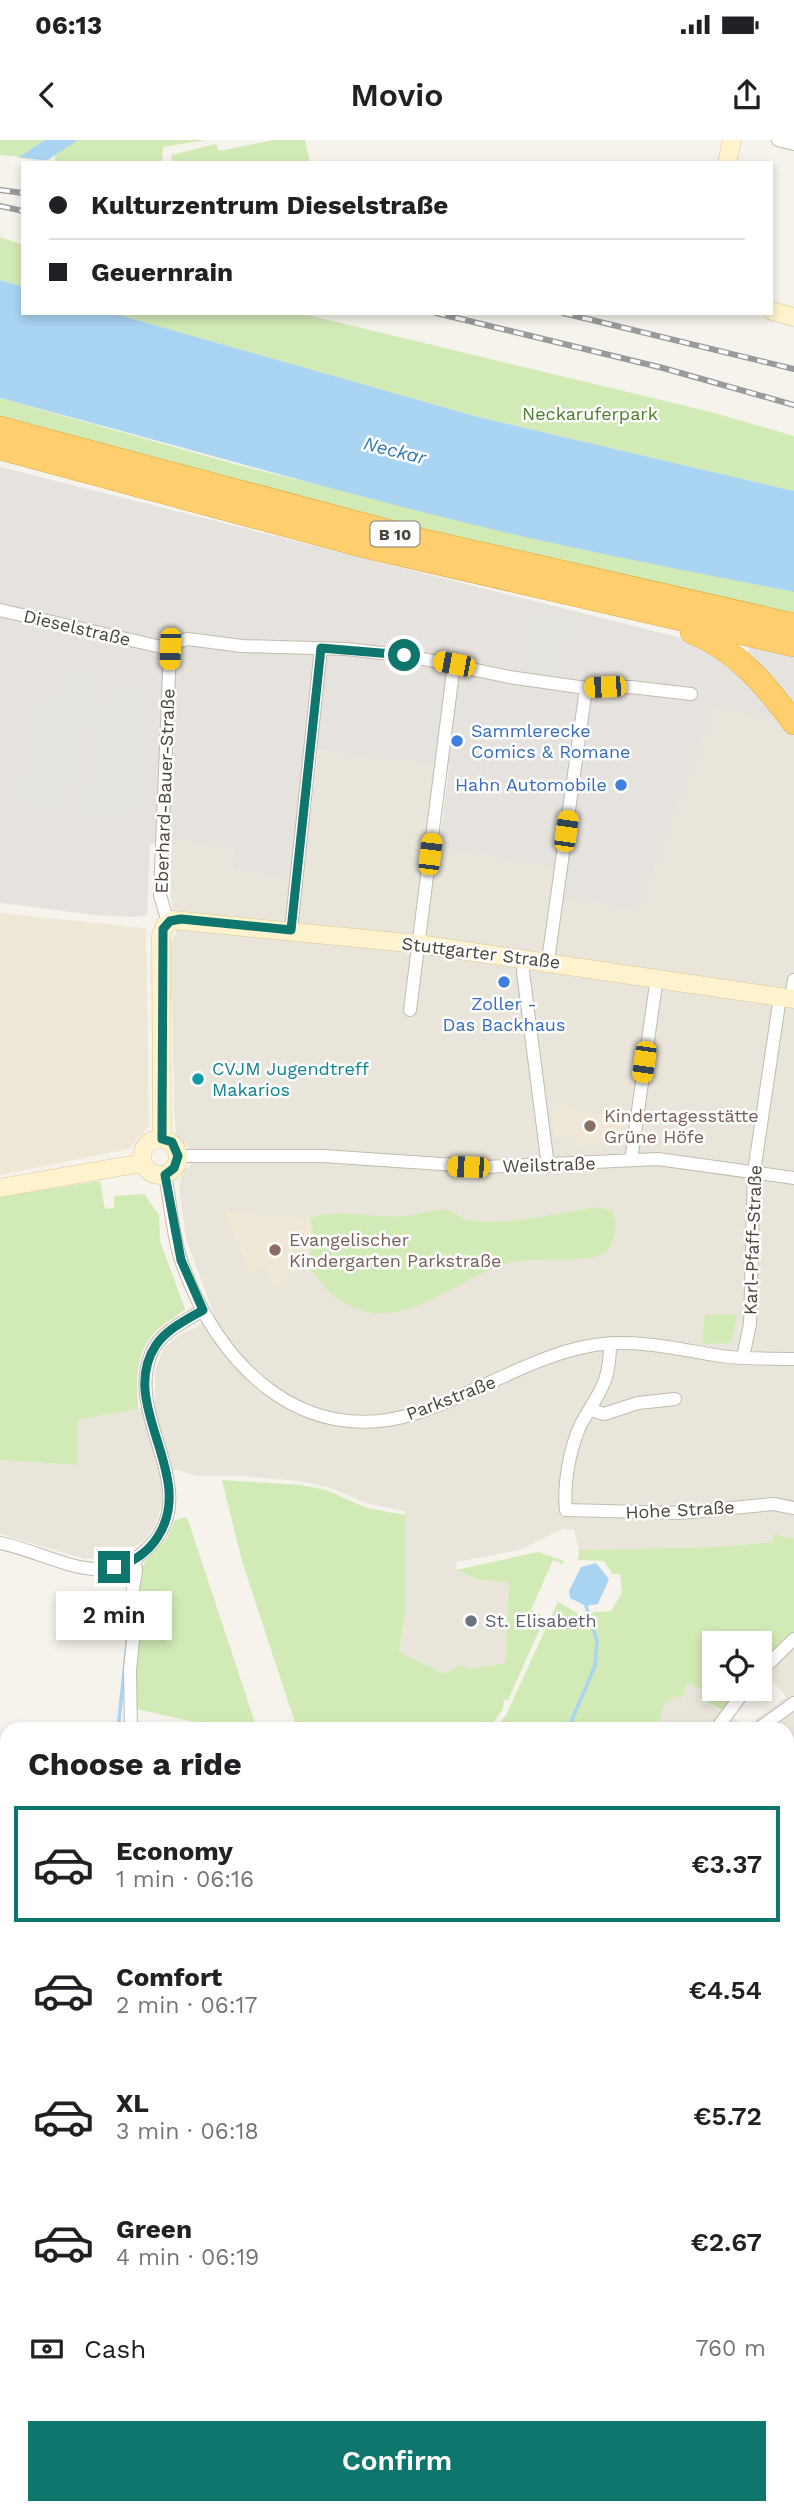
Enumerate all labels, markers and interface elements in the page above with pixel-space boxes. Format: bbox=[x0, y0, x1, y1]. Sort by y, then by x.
text: 06:13 bbox=[35, 10, 102, 40]
icon: back bbox=[28, 76, 66, 114]
text: Movio bbox=[351, 76, 443, 114]
icon: share bbox=[728, 76, 766, 114]
text: Kulturzentrum Dieselstraße bbox=[91, 190, 448, 220]
text: Geuernrain bbox=[91, 257, 233, 287]
park label: Neckaruferpark bbox=[522, 403, 658, 424]
water label: Neckar bbox=[361, 432, 429, 469]
road number: B 10 bbox=[370, 522, 420, 546]
street label: Dieselstraße bbox=[22, 605, 133, 650]
car bbox=[159, 628, 182, 670]
route start bbox=[388, 639, 420, 671]
car bbox=[432, 650, 477, 678]
car bbox=[584, 676, 627, 698]
street label: Eberhard-Bauer-Straße bbox=[150, 688, 179, 894]
place label: Sammlerecke Comics & Romane bbox=[471, 720, 630, 762]
marker: Sammlerecke Comics & Romane bbox=[449, 733, 465, 749]
place label: Hahn Automobile bbox=[455, 774, 607, 795]
marker: Hahn Automobile bbox=[613, 777, 629, 793]
car bbox=[553, 809, 580, 853]
car bbox=[418, 832, 443, 876]
street label: Stuttgarter Straße bbox=[401, 932, 562, 973]
marker: Zoller - Das Backhaus bbox=[496, 974, 512, 990]
place label: Zoller - Das Backhaus bbox=[443, 993, 565, 1035]
car bbox=[631, 1040, 658, 1084]
place label: CVJM Jugendtreff Makarios bbox=[212, 1058, 369, 1100]
marker: CVJM Jugendtreff Makarios bbox=[190, 1071, 206, 1087]
place label: Kindertagesstätte Grüne Höfe bbox=[604, 1105, 759, 1147]
marker: Kindertagesstätte Grüne Höfe bbox=[582, 1118, 598, 1134]
street label: Weilstraße bbox=[502, 1152, 596, 1177]
car bbox=[447, 1156, 490, 1178]
street label: Karl-Pfaff-Straße bbox=[739, 1165, 766, 1315]
place label: Evangelischer Kindergarten Parkstraße bbox=[289, 1229, 501, 1271]
marker: Evangelischer Kindergarten Parkstraße bbox=[267, 1242, 283, 1258]
street label: Parkstraße bbox=[403, 1371, 499, 1424]
street label: Hohe Straße bbox=[625, 1496, 735, 1523]
route end bbox=[98, 1551, 130, 1583]
callout: 2 min bbox=[56, 1592, 172, 1640]
text: 2 min bbox=[82, 1602, 146, 1629]
place label: St. Elisabeth bbox=[485, 1610, 597, 1631]
marker: St. Elisabeth bbox=[463, 1613, 479, 1629]
map controls bbox=[702, 1631, 772, 1701]
button: locate bbox=[702, 1631, 772, 1701]
text: Choose a ride bbox=[28, 1745, 242, 1783]
icon: car bbox=[32, 1833, 95, 1896]
text: Economy bbox=[116, 1836, 233, 1866]
text: €3.37 bbox=[691, 1849, 762, 1879]
text: 1 min · 06:16 bbox=[116, 1866, 254, 1893]
icon: car bbox=[32, 1959, 95, 2022]
text: Comfort bbox=[116, 1962, 222, 1992]
text: €4.54 bbox=[689, 1975, 762, 2005]
text: 2 min · 06:17 bbox=[116, 1992, 257, 2019]
icon: car bbox=[32, 2085, 95, 2148]
text: XL bbox=[116, 2088, 149, 2118]
text: €5.72 bbox=[693, 2101, 762, 2131]
text: 3 min · 06:18 bbox=[116, 2118, 259, 2145]
icon: car bbox=[32, 2211, 95, 2274]
text: Green bbox=[116, 2214, 192, 2244]
text: €2.67 bbox=[690, 2227, 762, 2257]
text: 4 min · 06:19 bbox=[116, 2244, 259, 2271]
icon: cash bbox=[28, 2330, 66, 2368]
text: Cash bbox=[84, 2334, 146, 2364]
text: 760 m bbox=[696, 2335, 766, 2362]
button: Confirm bbox=[28, 2421, 766, 2501]

